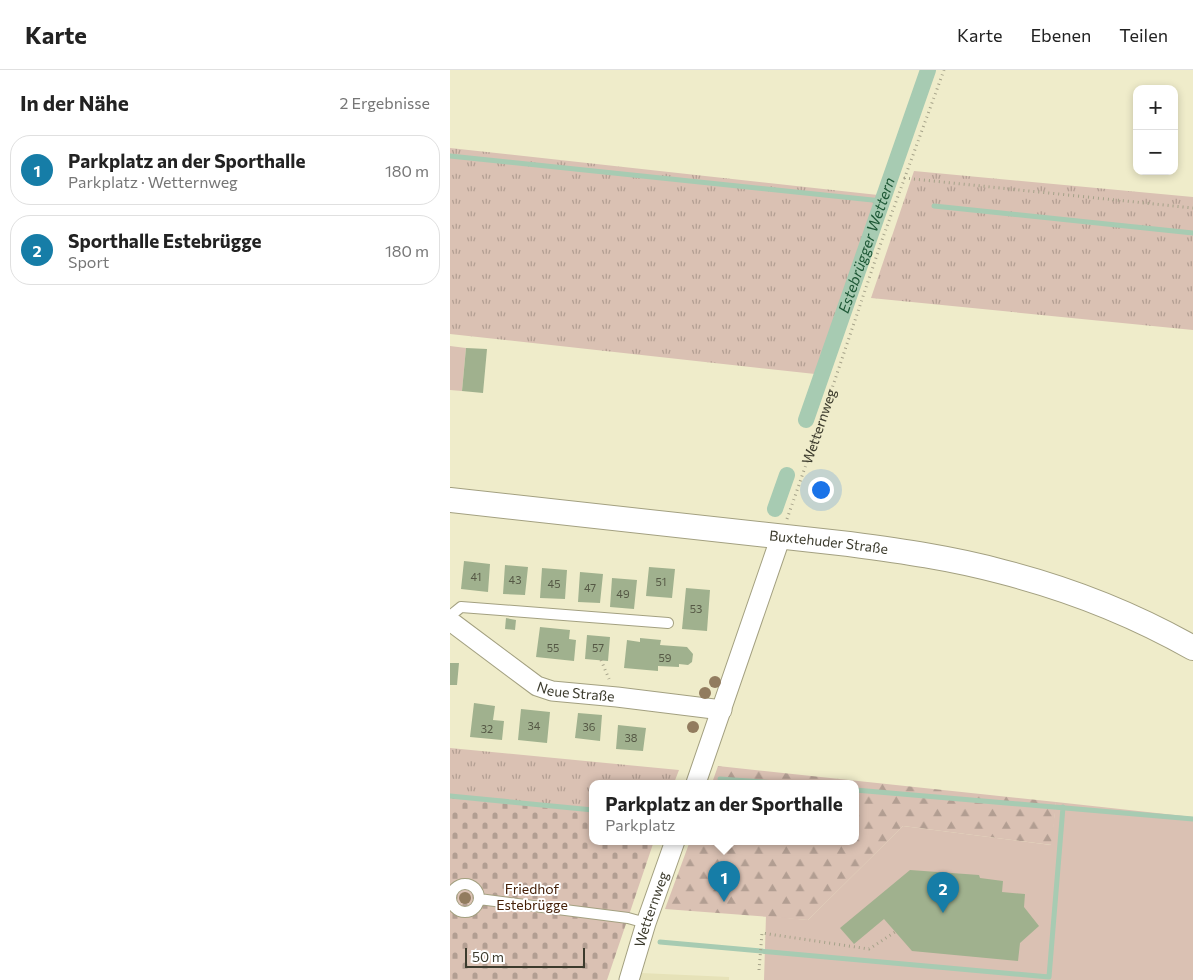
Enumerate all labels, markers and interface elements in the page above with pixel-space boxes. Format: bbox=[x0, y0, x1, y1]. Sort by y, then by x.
text: Karte bbox=[25, 20, 87, 49]
text: Karte bbox=[957, 24, 1002, 46]
text: Ebenen bbox=[1030, 24, 1091, 46]
text: Teilen bbox=[1119, 24, 1168, 46]
map controls bbox=[1133, 85, 1178, 175]
button: + bbox=[1133, 85, 1178, 130]
text: In der Nähe bbox=[20, 90, 129, 115]
text: 2 Ergebnisse bbox=[340, 93, 430, 112]
button: − bbox=[1133, 130, 1178, 175]
text: Parkplatz an der Sporthalle bbox=[68, 149, 305, 172]
text: 1 bbox=[33, 161, 41, 180]
text: 180 m bbox=[385, 161, 429, 180]
text: Parkplatz · Wetternweg bbox=[68, 172, 238, 191]
water label: Estebrügger Wettern bbox=[834, 175, 898, 315]
text: Sporthalle Estebrügge bbox=[68, 229, 261, 252]
text: 2 bbox=[32, 241, 42, 260]
text: 180 m bbox=[385, 241, 429, 260]
text: Sport bbox=[68, 252, 109, 271]
street label: Wetternweg bbox=[798, 386, 840, 466]
your location bbox=[808, 477, 834, 503]
street label: Buxtehuder Straße bbox=[768, 526, 889, 557]
house number: 41 bbox=[471, 570, 481, 583]
house number: 43 bbox=[509, 573, 521, 586]
house number: 51 bbox=[655, 575, 667, 588]
house number: 45 bbox=[548, 577, 560, 590]
house number: 47 bbox=[584, 581, 596, 594]
house number: 49 bbox=[616, 587, 630, 600]
house number: 53 bbox=[690, 602, 702, 615]
house number: 55 bbox=[547, 641, 559, 654]
house number: 57 bbox=[592, 641, 604, 654]
house number: 59 bbox=[659, 651, 672, 664]
street label: Neue Straße bbox=[535, 678, 615, 705]
house number: 34 bbox=[528, 719, 541, 732]
house number: 36 bbox=[583, 720, 596, 733]
house number: 32 bbox=[481, 722, 493, 735]
house number: 38 bbox=[625, 731, 638, 744]
popup bbox=[589, 780, 859, 845]
text: Parkplatz an der Sporthalle bbox=[605, 792, 843, 815]
text: Parkplatz bbox=[605, 815, 675, 834]
pin: 1 bbox=[708, 861, 740, 902]
street label: Wetternweg bbox=[630, 869, 672, 949]
pin: 2 bbox=[927, 872, 959, 913]
park label: Friedhof Estebrügge bbox=[496, 880, 568, 913]
scale bar bbox=[465, 945, 585, 968]
text: 50 m bbox=[472, 948, 504, 965]

